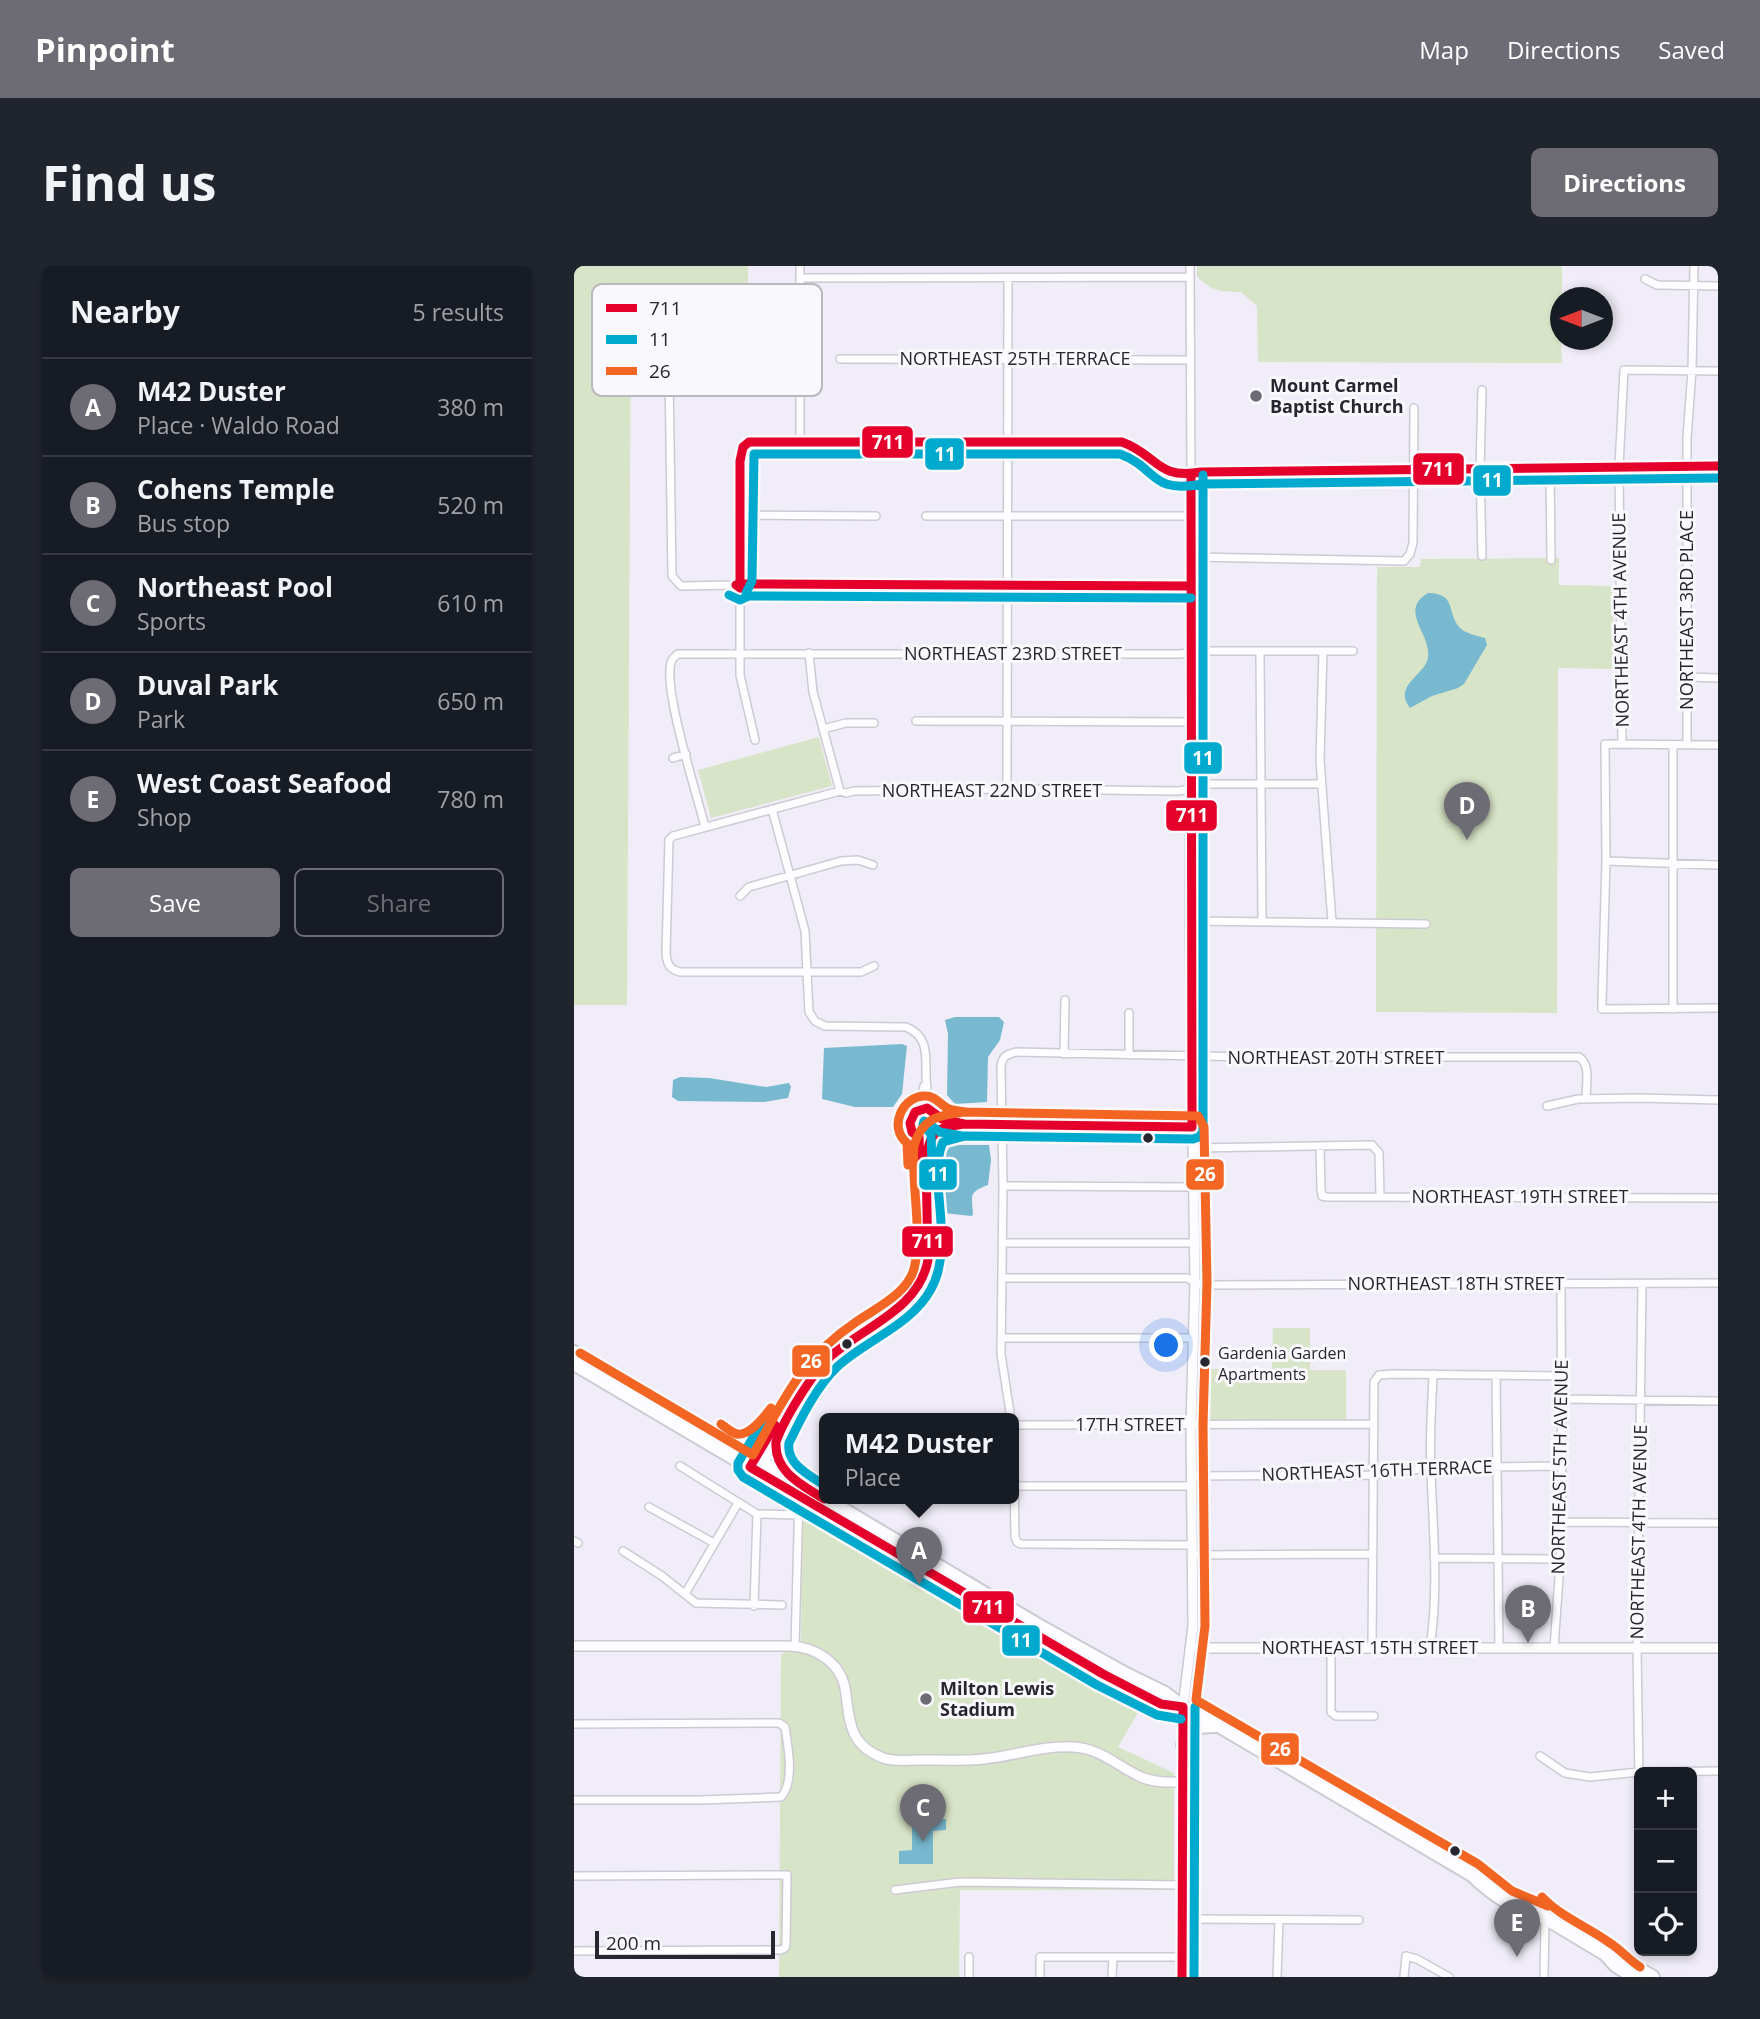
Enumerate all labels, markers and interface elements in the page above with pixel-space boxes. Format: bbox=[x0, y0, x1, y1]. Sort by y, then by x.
text: Pinpoint bbox=[35, 27, 175, 72]
text: Map bbox=[1419, 33, 1469, 66]
text: Directions bbox=[1507, 33, 1620, 66]
text: Saved bbox=[1658, 33, 1725, 66]
button: Directions bbox=[1531, 148, 1718, 217]
text: Find us bbox=[42, 149, 216, 215]
legend bbox=[592, 284, 822, 396]
north arrow bbox=[1550, 287, 1613, 350]
text: Nearby bbox=[70, 291, 180, 332]
text: 711 bbox=[649, 295, 682, 321]
text: 5 results bbox=[413, 296, 504, 328]
text: 11 bbox=[649, 326, 671, 352]
street label: NORTHEAST 25TH TERRACE bbox=[900, 346, 1131, 370]
text: 26 bbox=[649, 358, 671, 384]
text: M42 Duster bbox=[137, 373, 286, 409]
place label: Mount Carmel Baptist Church bbox=[1270, 373, 1404, 418]
marker: Mount Carmel Baptist Church bbox=[1248, 388, 1264, 404]
text: A bbox=[85, 391, 101, 423]
text: 380 m bbox=[437, 391, 504, 423]
text: Place · Waldo Road bbox=[137, 409, 340, 441]
line badge: 711 bbox=[861, 425, 914, 459]
text: 711 bbox=[872, 429, 904, 455]
line badge: 11 bbox=[924, 437, 965, 471]
text: 11 bbox=[934, 441, 956, 467]
line badge: 711 bbox=[1412, 452, 1465, 486]
text: 711 bbox=[1422, 456, 1454, 482]
line badge: 11 bbox=[1472, 464, 1512, 497]
text: 11 bbox=[1481, 467, 1503, 493]
text: Cohens Temple bbox=[137, 471, 335, 507]
text: B bbox=[85, 489, 101, 521]
text: 520 m bbox=[437, 489, 504, 521]
text: Bus stop bbox=[137, 507, 230, 539]
street label: NORTHEAST 3RD PLACE bbox=[1674, 510, 1698, 710]
street label: NORTHEAST 4TH AVENUE bbox=[1606, 513, 1634, 728]
text: Northeast Pool bbox=[137, 569, 333, 605]
text: C bbox=[86, 587, 100, 619]
text: 610 m bbox=[437, 587, 504, 619]
text: Sports bbox=[137, 605, 206, 637]
street label: NORTHEAST 23RD STREET bbox=[904, 641, 1122, 665]
text: Duval Park bbox=[137, 667, 278, 703]
text: D bbox=[84, 685, 102, 717]
text: 650 m bbox=[437, 685, 504, 717]
text: Park bbox=[137, 703, 185, 735]
line badge: 11 bbox=[1183, 741, 1223, 775]
text: 11 bbox=[1192, 745, 1214, 771]
text: West Coast Seafood bbox=[137, 765, 392, 801]
street label: NORTHEAST 22ND STREET bbox=[882, 778, 1102, 802]
pin: D bbox=[1444, 782, 1490, 840]
text: E bbox=[87, 783, 99, 815]
text: 780 m bbox=[437, 783, 504, 815]
line badge: 711 bbox=[1165, 799, 1218, 832]
text: Shop bbox=[137, 801, 192, 833]
text: 711 bbox=[1176, 802, 1208, 828]
button: Save bbox=[70, 868, 280, 937]
button: Share bbox=[294, 868, 504, 937]
street label: NORTHEAST 20TH STREET bbox=[1228, 1045, 1445, 1069]
unlabelled marker bbox=[1141, 1131, 1155, 1145]
line badge: 11 bbox=[918, 1158, 958, 1191]
line badge: 26 bbox=[1185, 1158, 1225, 1191]
text: 11 bbox=[927, 1161, 949, 1187]
text: 26 bbox=[1194, 1161, 1216, 1187]
street label: NORTHEAST 19TH STREET bbox=[1412, 1184, 1629, 1208]
line badge: 711 bbox=[901, 1225, 954, 1258]
text: 711 bbox=[912, 1228, 944, 1254]
street label: NORTHEAST 18TH STREET bbox=[1348, 1271, 1565, 1295]
your location bbox=[1149, 1328, 1183, 1362]
unlabelled marker bbox=[840, 1337, 854, 1351]
place label: Gardenia Garden Apartments bbox=[1218, 1342, 1346, 1385]
line badge: 26 bbox=[791, 1344, 831, 1378]
text: 26 bbox=[800, 1348, 822, 1374]
marker: Gardenia Garden Apartments bbox=[1198, 1355, 1212, 1369]
street label: NORTHEAST 5TH AVENUE bbox=[1545, 1359, 1573, 1574]
street label: 17TH STREET bbox=[1075, 1412, 1185, 1436]
popup bbox=[819, 1413, 1019, 1504]
street label: NORTHEAST 4TH AVENUE bbox=[1624, 1424, 1652, 1639]
text: M42 Duster bbox=[845, 1425, 993, 1461]
street label: NORTHEAST 16TH TERRACE bbox=[1261, 1454, 1493, 1486]
text: Place bbox=[845, 1461, 901, 1493]
pin: A bbox=[896, 1527, 942, 1585]
pin: B bbox=[1505, 1585, 1551, 1643]
line badge: 711 bbox=[962, 1590, 1015, 1624]
text: 711 bbox=[972, 1594, 1004, 1620]
line badge: 11 bbox=[1001, 1624, 1041, 1657]
text: 11 bbox=[1010, 1627, 1032, 1653]
street label: NORTHEAST 15TH STREET bbox=[1262, 1635, 1479, 1659]
place label: Milton Lewis Stadium bbox=[940, 1676, 1054, 1721]
marker: Milton Lewis Stadium bbox=[918, 1691, 934, 1707]
line badge: 26 bbox=[1260, 1732, 1300, 1766]
text: 26 bbox=[1269, 1736, 1291, 1762]
map controls bbox=[1634, 1767, 1697, 1956]
button: + bbox=[1634, 1767, 1697, 1830]
pin: C bbox=[900, 1784, 946, 1842]
button: − bbox=[1634, 1830, 1697, 1893]
unlabelled marker bbox=[1448, 1844, 1462, 1858]
button: locate bbox=[1634, 1893, 1697, 1956]
pin: E bbox=[1494, 1899, 1540, 1957]
scale bar bbox=[595, 1928, 775, 1960]
text: 200 m bbox=[606, 1930, 661, 1956]

